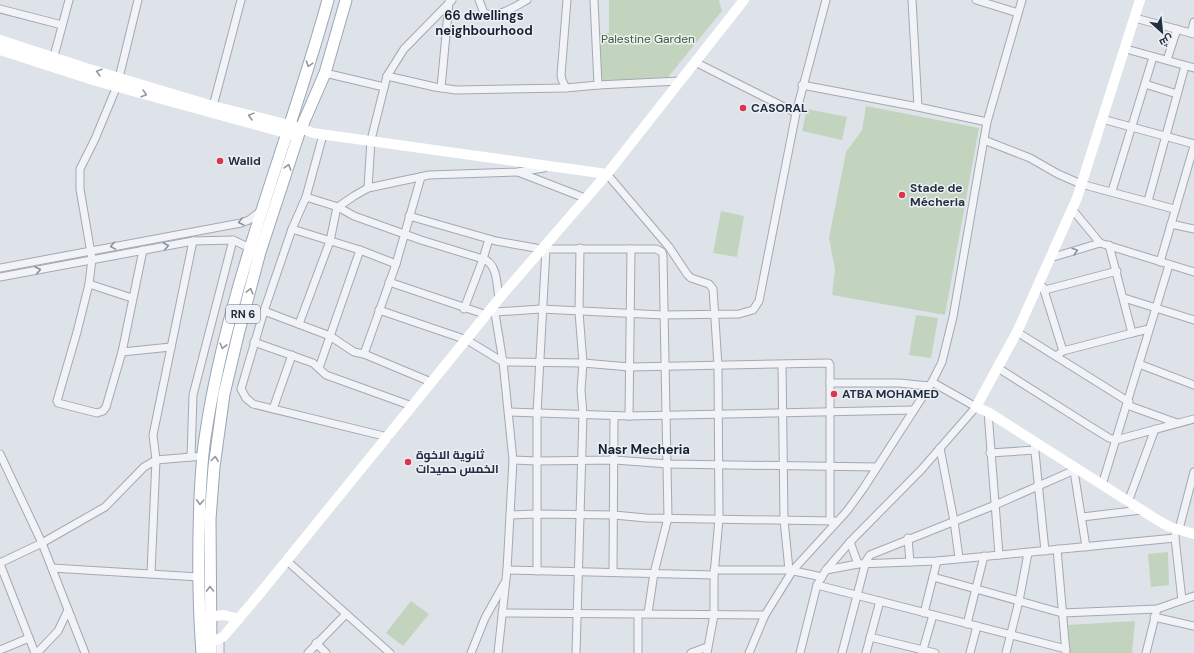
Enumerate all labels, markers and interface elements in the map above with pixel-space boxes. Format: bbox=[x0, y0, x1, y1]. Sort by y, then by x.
district label: 66 dwellings neighbourhood bbox=[435, 7, 533, 39]
north arrow bbox=[1142, 12, 1182, 52]
park label: Palestine Garden bbox=[601, 31, 695, 47]
text: ش bbox=[1157, 31, 1176, 50]
one-way arrow bbox=[305, 61, 314, 68]
one-way arrow bbox=[96, 68, 103, 77]
one-way arrow bbox=[141, 89, 148, 98]
place label: CASORAL bbox=[751, 100, 808, 116]
marker: CASORAL bbox=[738, 103, 748, 113]
one-way arrow bbox=[248, 112, 255, 121]
place label: Walid bbox=[228, 153, 261, 169]
marker: Walid bbox=[215, 156, 225, 166]
one-way arrow bbox=[283, 164, 292, 171]
place label: Stade de Mécheria bbox=[910, 180, 965, 210]
marker: Stade de Mécheria bbox=[897, 190, 907, 200]
one-way arrow bbox=[237, 218, 244, 226]
one-way arrow bbox=[110, 241, 116, 250]
one-way arrow bbox=[163, 242, 169, 250]
one-way arrow bbox=[1072, 247, 1079, 256]
one-way arrow bbox=[35, 266, 41, 274]
one-way arrow bbox=[245, 288, 253, 294]
road number: RN 6 bbox=[226, 305, 260, 323]
one-way arrow bbox=[220, 343, 228, 349]
place label: ATBA MOHAMED bbox=[842, 386, 939, 402]
marker: ATBA MOHAMED bbox=[829, 389, 839, 399]
district label: Nasr Mecheria bbox=[598, 441, 690, 458]
place label: ثانوية الاخوة الخمس حميدات bbox=[416, 447, 499, 477]
one-way arrow bbox=[210, 456, 219, 462]
marker: ثانوية الاخوة الخمس حميدات bbox=[403, 457, 413, 467]
one-way arrow bbox=[196, 499, 204, 505]
one-way arrow bbox=[206, 586, 214, 592]

